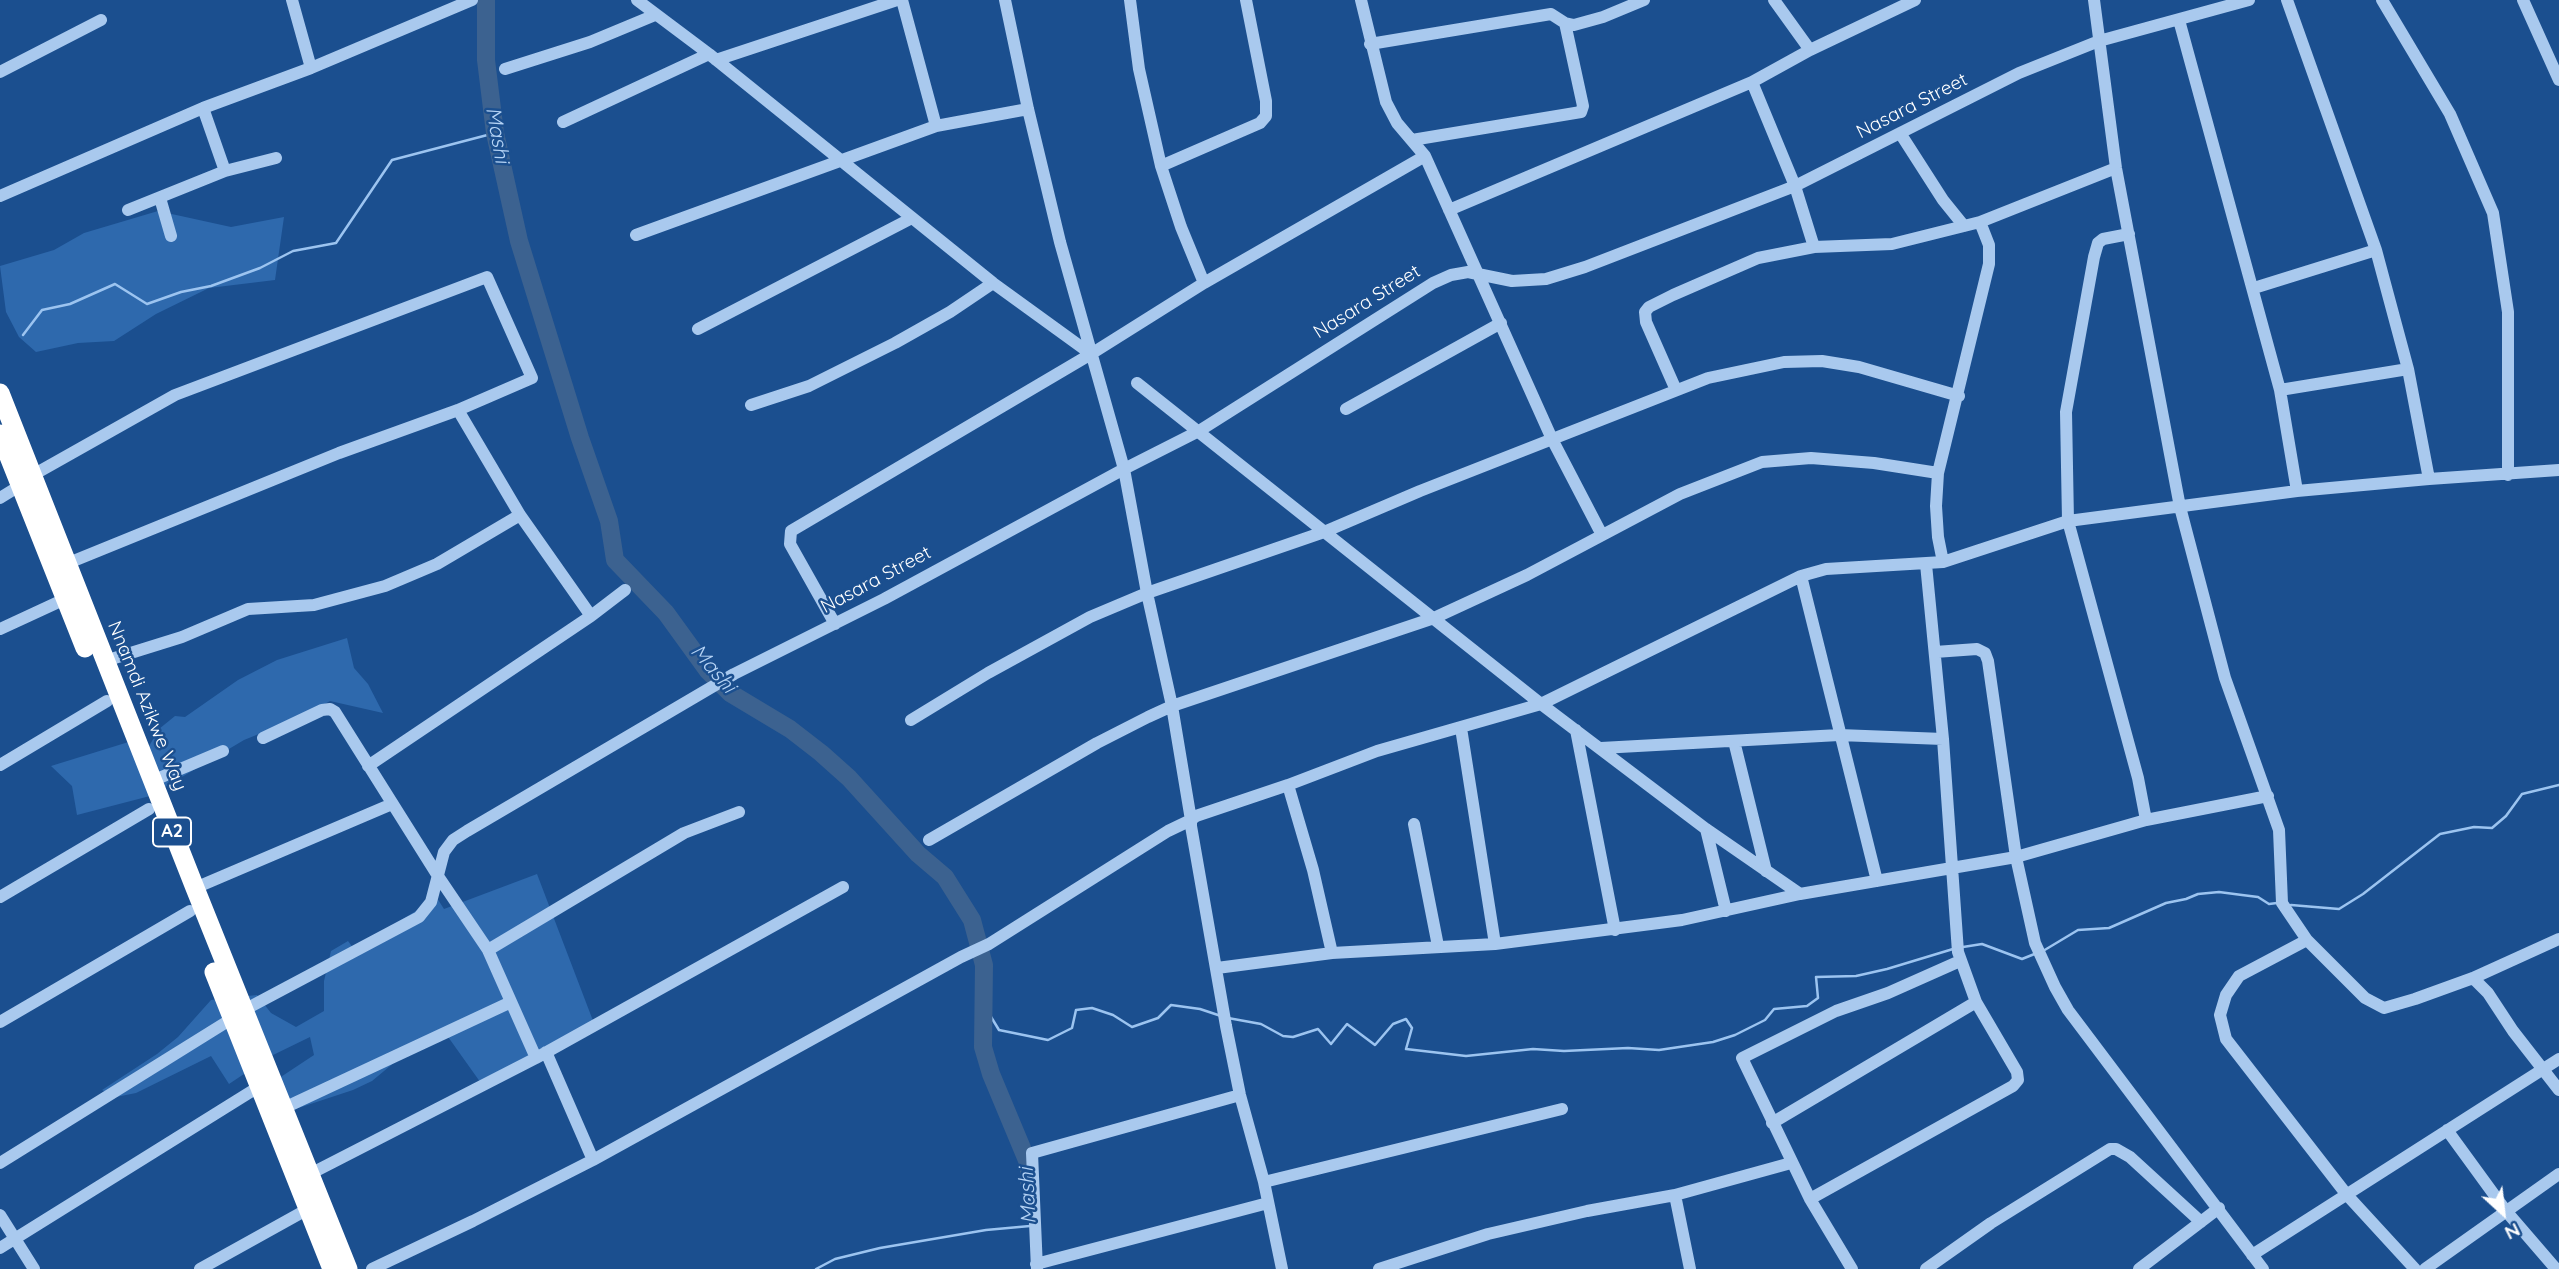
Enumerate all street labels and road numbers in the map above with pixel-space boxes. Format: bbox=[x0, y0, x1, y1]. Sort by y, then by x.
street label: Nasara Street bbox=[1853, 68, 1971, 144]
street label: Nasara Street bbox=[1309, 260, 1425, 344]
street label: Nasara Street bbox=[817, 541, 935, 619]
street label: Nnamdi Azikwe Way bbox=[103, 618, 191, 794]
road number: A2 bbox=[153, 818, 191, 846]

